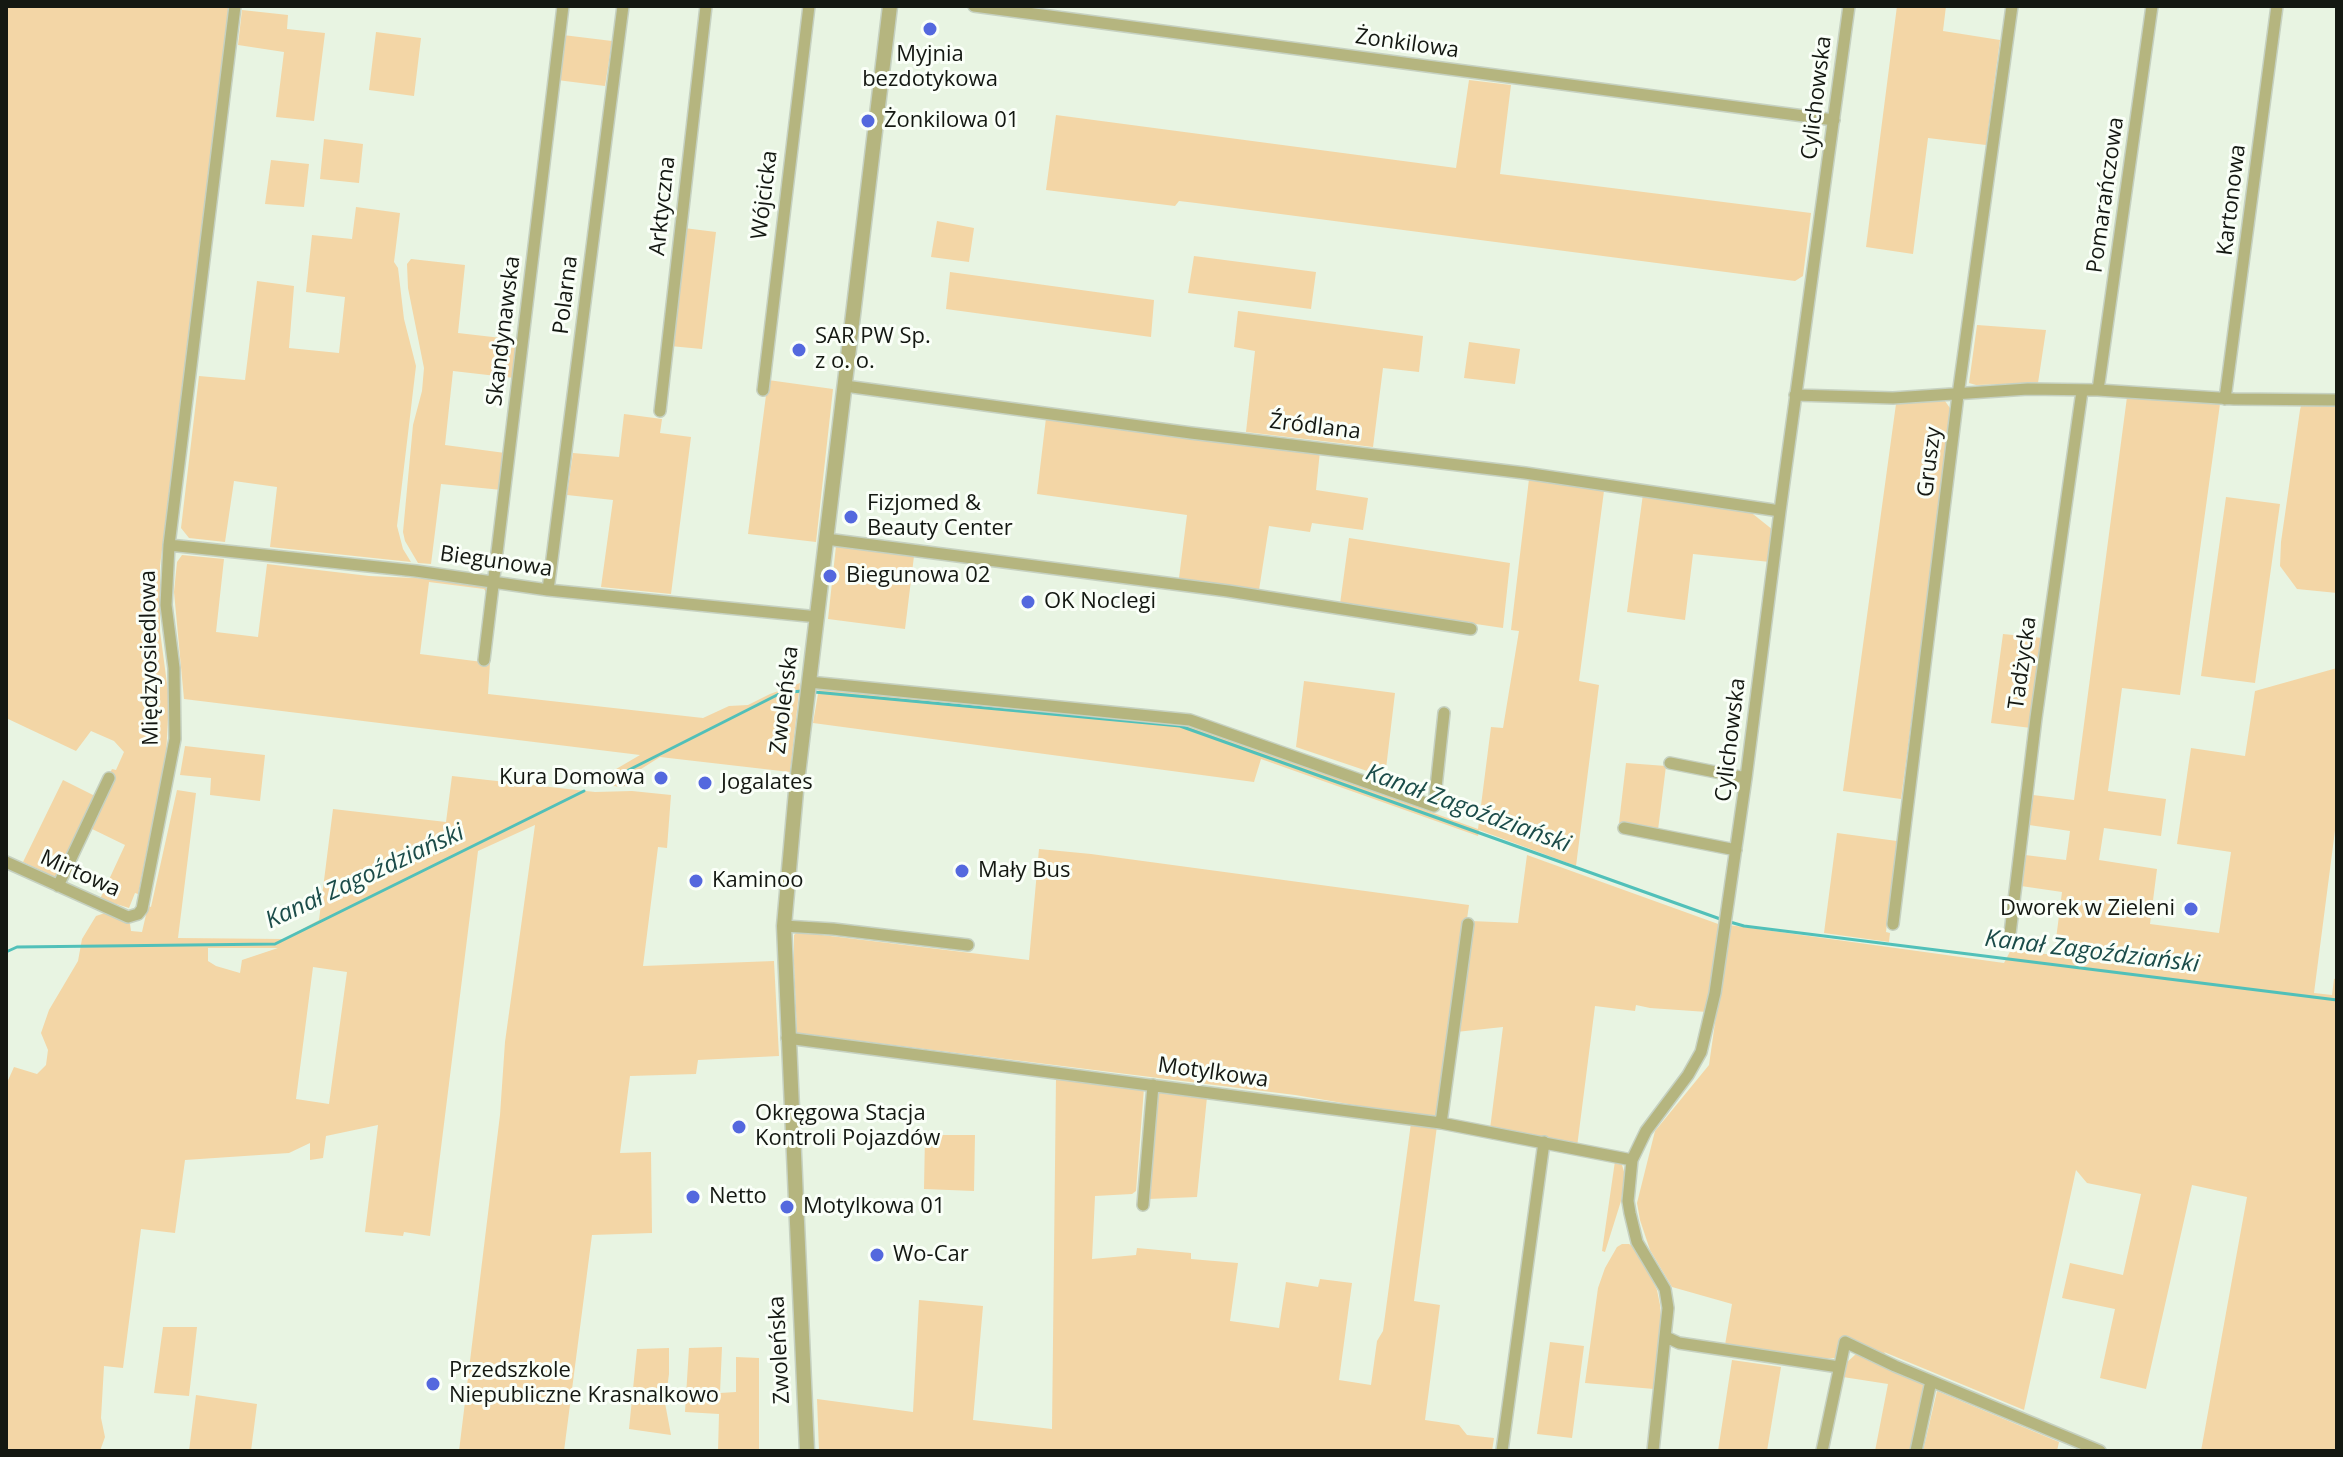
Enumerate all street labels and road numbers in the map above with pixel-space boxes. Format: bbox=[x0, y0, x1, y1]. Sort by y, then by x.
street label: Żonkilowa bbox=[1353, 24, 1461, 64]
street label: Cylichowska bbox=[1796, 35, 1838, 161]
street label: Pomarańczowa bbox=[2082, 115, 2130, 275]
street label: Kartonowa bbox=[2212, 143, 2252, 257]
street label: Wójcicka bbox=[746, 149, 784, 241]
street label: Arktyczna bbox=[645, 155, 681, 257]
street label: Polarna bbox=[548, 254, 584, 336]
street label: Skandynawska bbox=[482, 255, 526, 407]
street label: Źródlana bbox=[1268, 408, 1362, 446]
street label: Gruszy bbox=[1913, 426, 1947, 498]
street label: Biegunowa bbox=[438, 541, 554, 583]
street label: Międzyosiedlowa bbox=[135, 570, 165, 746]
street label: Tadżycka bbox=[2003, 615, 2043, 711]
street label: Zwoleńska bbox=[765, 645, 805, 755]
street label: Cylichowska bbox=[1710, 677, 1752, 803]
street label: Mirtowa bbox=[36, 845, 124, 903]
street label: Motylkowa bbox=[1156, 1052, 1270, 1094]
street label: Zwoleńska bbox=[764, 1295, 796, 1405]

